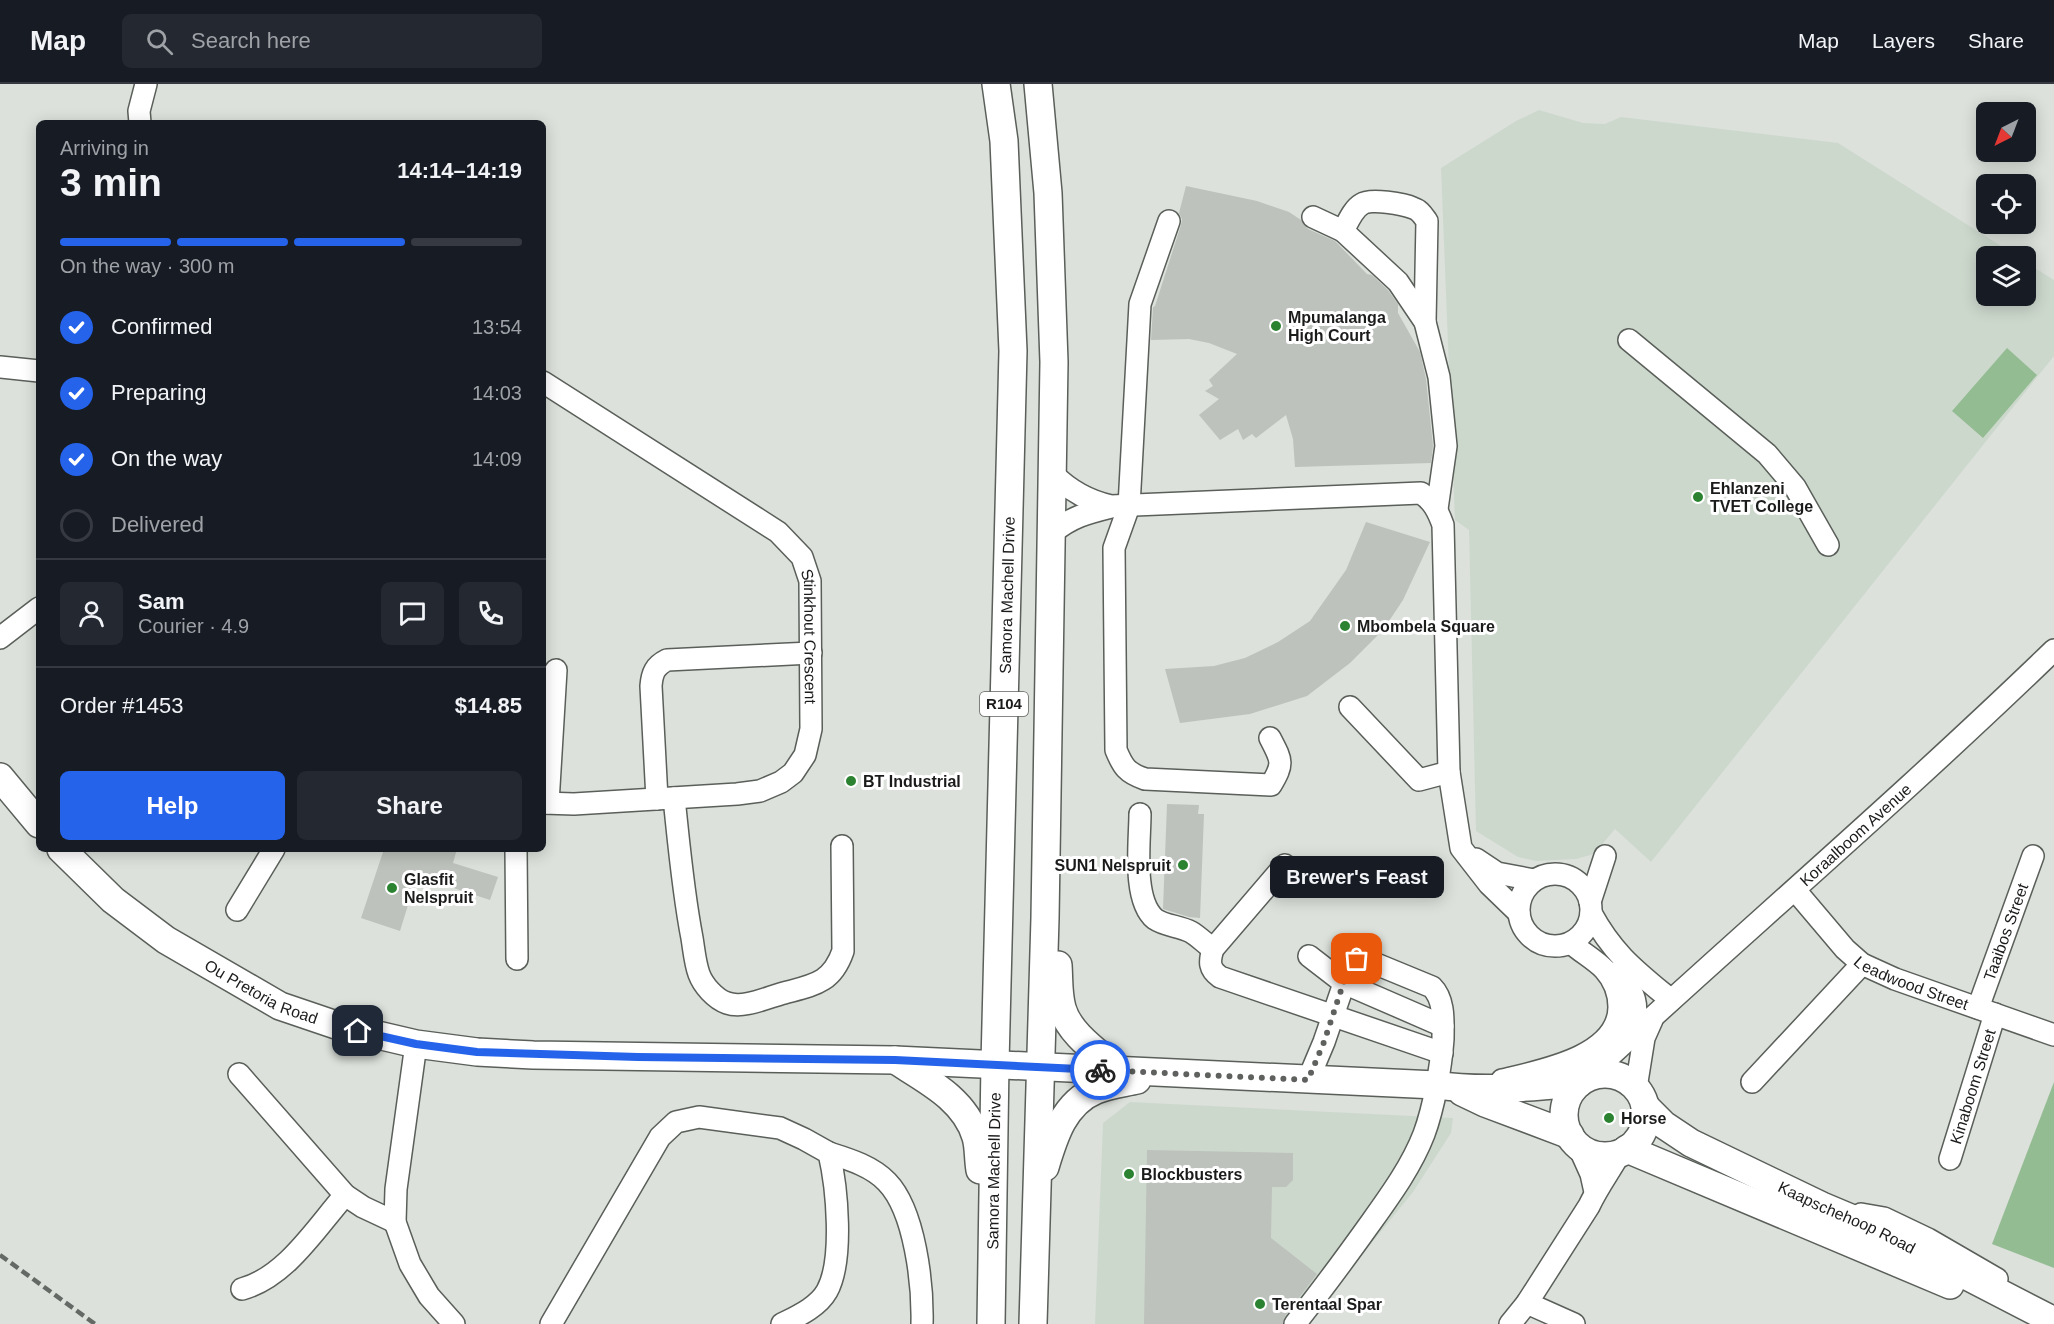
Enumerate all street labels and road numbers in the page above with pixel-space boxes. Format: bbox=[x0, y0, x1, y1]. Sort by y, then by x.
street label: Samora Machell Drive bbox=[997, 516, 1018, 674]
street label: Stinkhout Crescent bbox=[798, 567, 819, 704]
road number: R104 bbox=[980, 692, 1028, 716]
street label: Koraalboom Avenue bbox=[1797, 780, 1915, 890]
street label: Taaibos Street bbox=[1981, 880, 2032, 983]
street label: Leadwood Street bbox=[1850, 953, 1971, 1013]
street label: Ou Pretoria Road bbox=[202, 956, 320, 1027]
street label: Kinaboom Street bbox=[1947, 1027, 1999, 1146]
street label: Samora Machell Drive bbox=[984, 1092, 1004, 1250]
street label: Kaapschehoop Road bbox=[1775, 1178, 1918, 1257]

